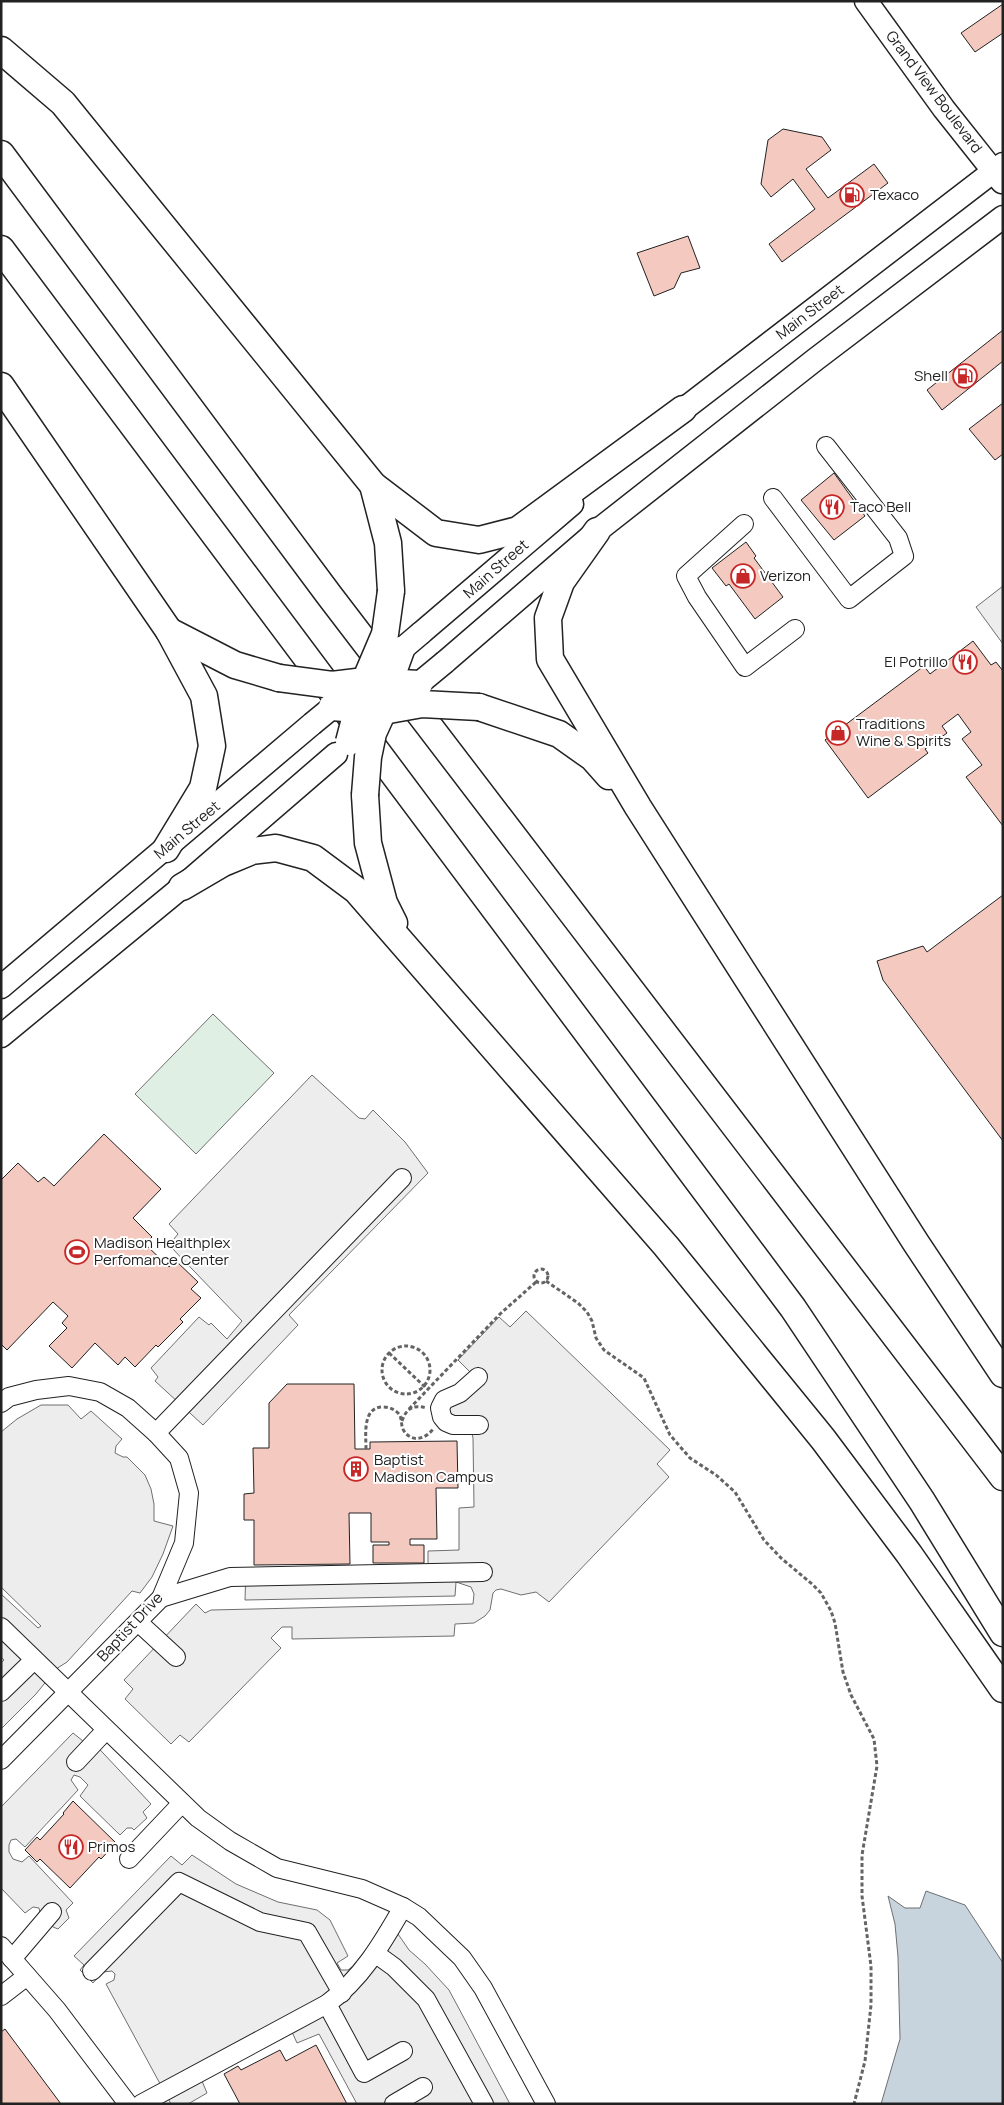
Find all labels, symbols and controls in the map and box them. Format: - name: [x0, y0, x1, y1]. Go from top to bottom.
- street label: Grand View Boulevard: [881, 26, 987, 157]
- fuel station icon: Texaco: [839, 182, 865, 208]
- place label: Texaco: [870, 184, 919, 205]
- street label: Main Street: [771, 279, 848, 344]
- fuel station icon: Shell: [952, 363, 978, 389]
- place label: Shell: [914, 365, 948, 386]
- restaurant icon: Taco Bell: [819, 494, 845, 520]
- place label: Taco Bell: [850, 496, 911, 517]
- street label: Main Street: [458, 534, 533, 603]
- shop icon: Verizon: [730, 563, 756, 589]
- place label: Verizon: [760, 565, 811, 586]
- restaurant icon: El Potrillo: [952, 649, 978, 675]
- place label: El Potrillo: [884, 651, 948, 672]
- place label: Traditions Wine & Spirits: [856, 713, 951, 751]
- shop icon: Traditions Wine & Spirits: [825, 720, 851, 746]
- street label: Main Street: [149, 796, 224, 864]
- place label: Madison Healthplex Perfomance Center: [94, 1232, 230, 1270]
- sports icon: Madison Healthplex Perfomance Center: [64, 1239, 90, 1265]
- place label: Baptist Madison Campus: [374, 1449, 494, 1487]
- building icon: Baptist Madison Campus: [343, 1456, 369, 1482]
- street label: Baptist Drive: [92, 1587, 167, 1666]
- restaurant icon: Primos: [58, 1834, 84, 1860]
- place label: Primos: [88, 1836, 135, 1857]

